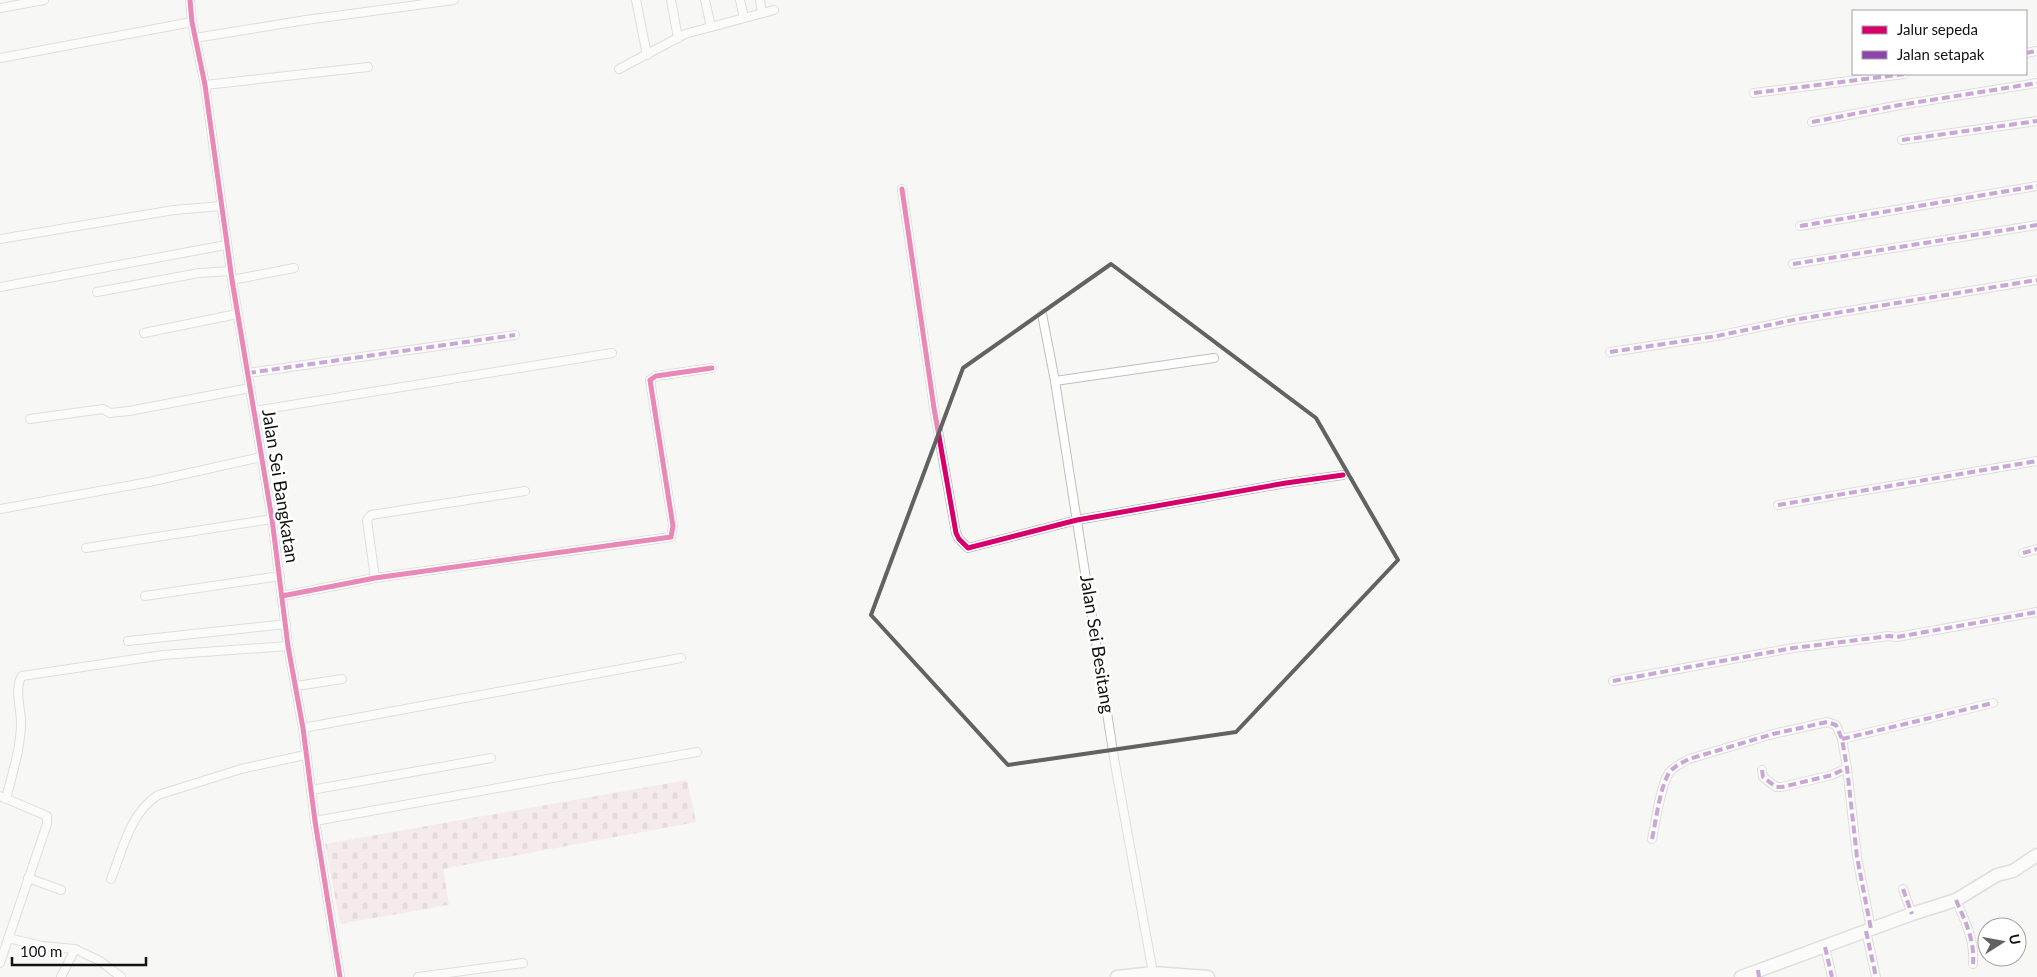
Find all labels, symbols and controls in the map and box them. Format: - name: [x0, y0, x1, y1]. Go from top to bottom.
- legend: [1852, 10, 2027, 75]
- text: Jalur sepeda: [1897, 20, 1978, 38]
- text: Jalan setapak: [1897, 45, 1985, 63]
- street label: Jalan Sei Bangkatan: [258, 407, 304, 564]
- street label: Jalan Sei Besitang: [1076, 573, 1120, 715]
- north arrow: [1977, 917, 2027, 967]
- text: U: [2006, 933, 2025, 946]
- scale bar: [12, 934, 146, 966]
- text: 100 m: [20, 942, 62, 960]

